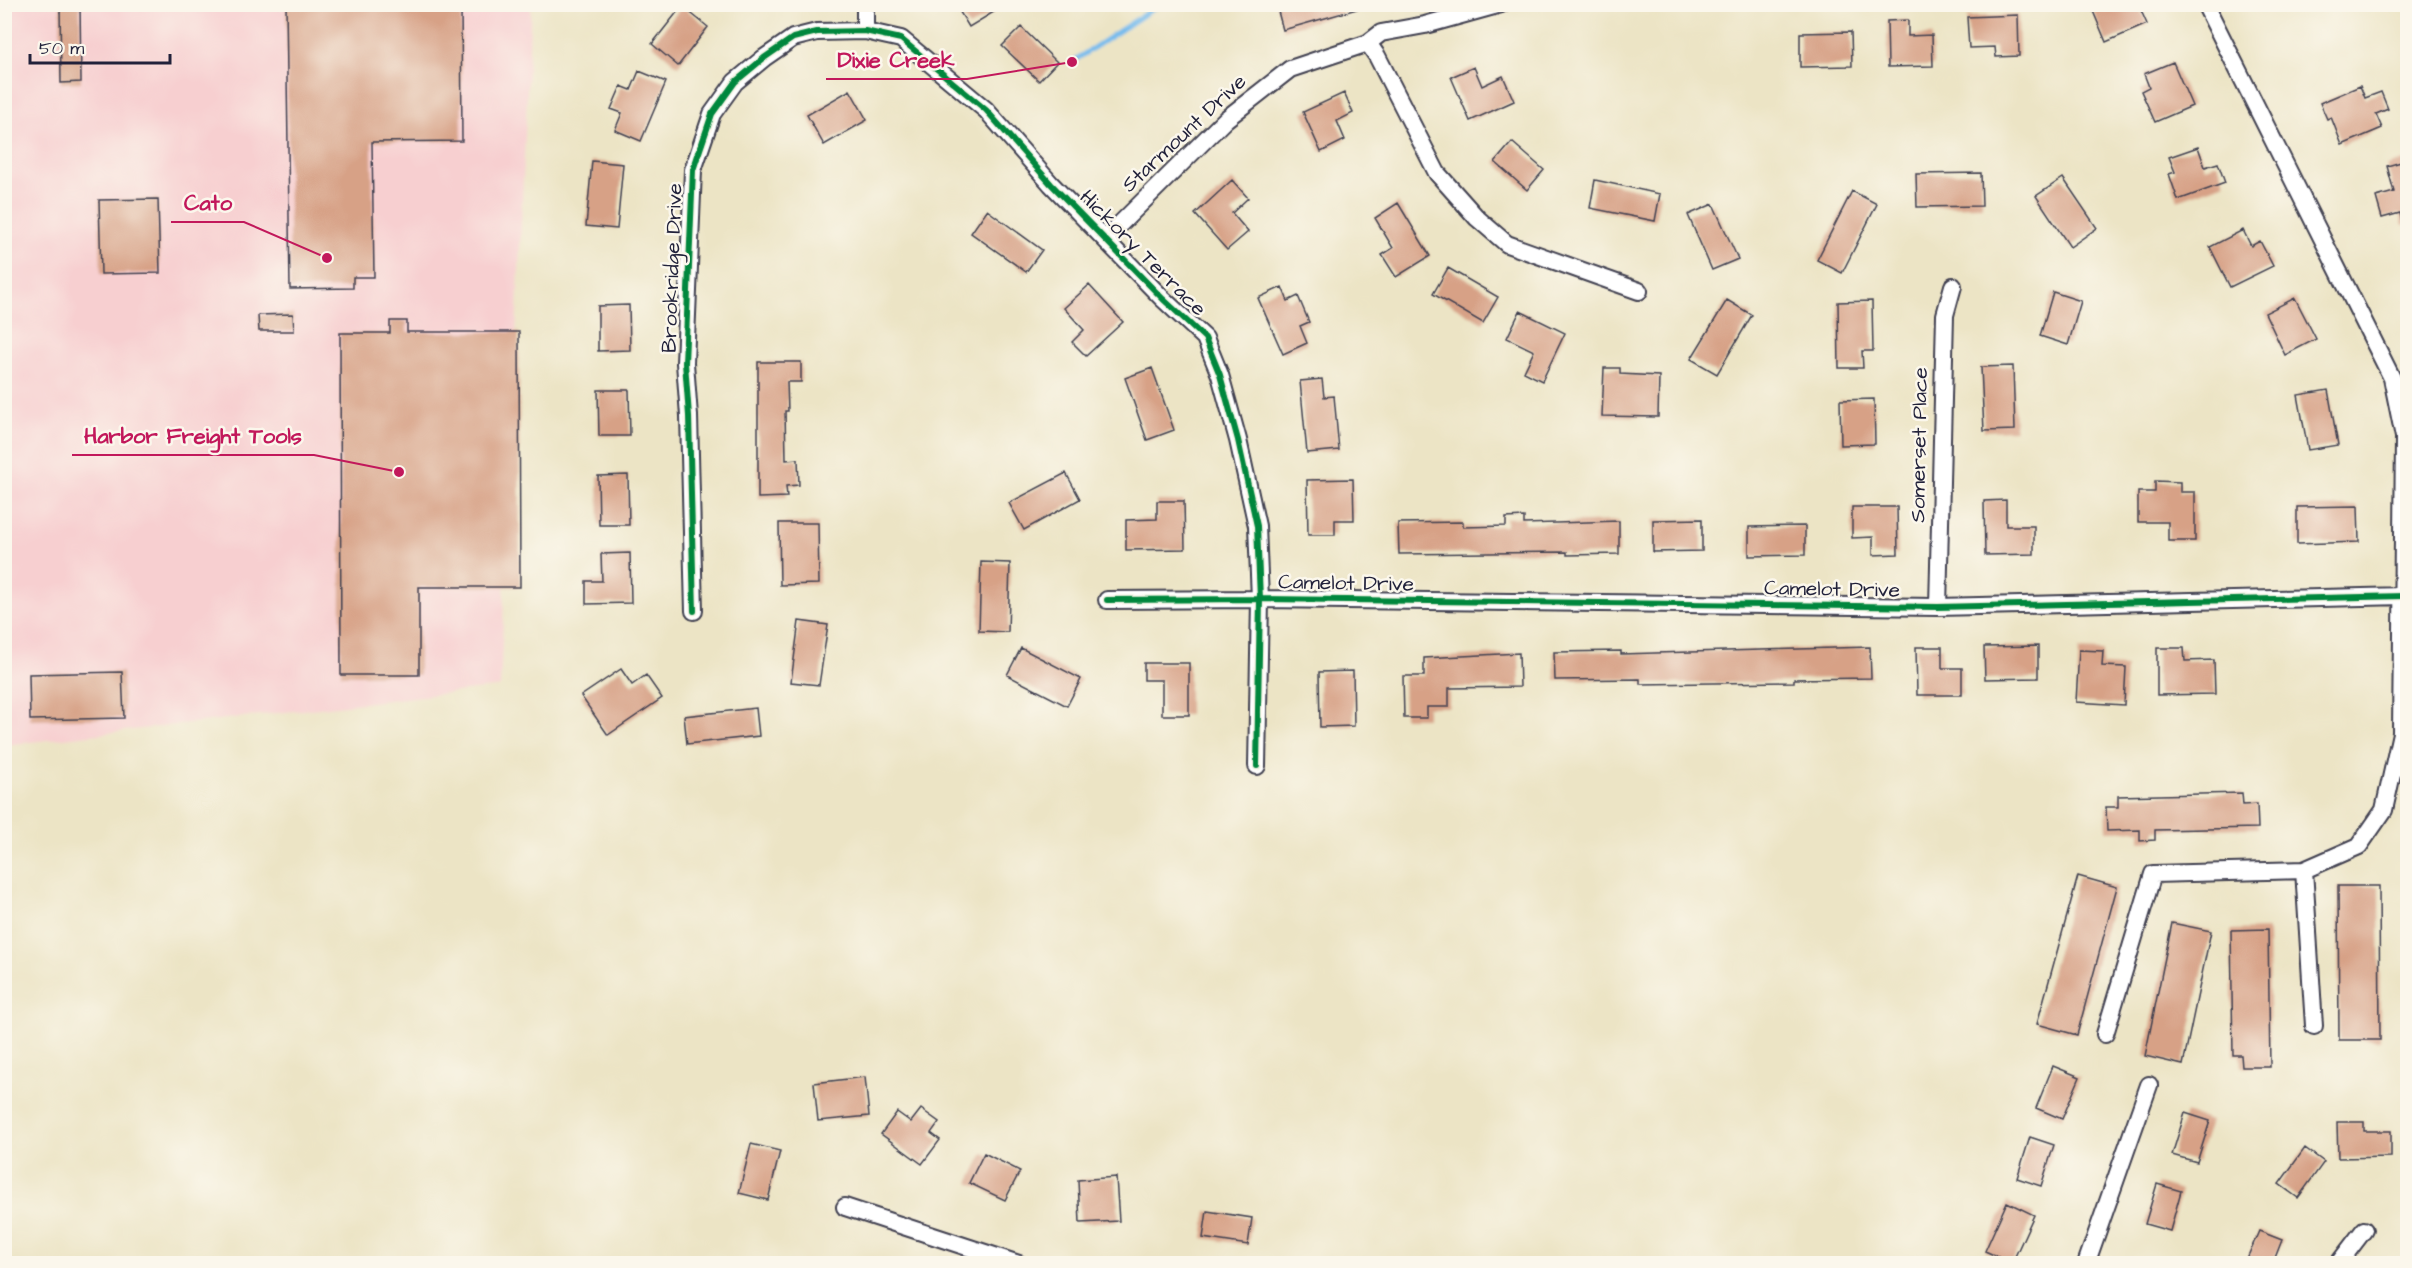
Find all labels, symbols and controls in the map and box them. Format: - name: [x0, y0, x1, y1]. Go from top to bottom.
- scale bar: [30, 27, 170, 65]
- text: 50 m: [39, 36, 84, 61]
- callout: Dixie Creek: [826, 39, 967, 79]
- text: Dixie Creek: [837, 45, 955, 76]
- street label: Starmount Drive: [1115, 67, 1253, 199]
- callout: Cato: [171, 182, 244, 222]
- street label: Brookridge Drive: [655, 183, 691, 353]
- street label: Hickory Terrace: [1072, 183, 1213, 324]
- text: Cato: [184, 188, 233, 219]
- street label: Somerset Place: [1903, 367, 1935, 523]
- callout: Harbor Freight Tools: [72, 415, 314, 455]
- text: Harbor Freight Tools: [84, 421, 302, 453]
- street label: Camelot Drive: [1278, 567, 1414, 599]
- street label: Camelot Drive: [1764, 573, 1900, 605]

